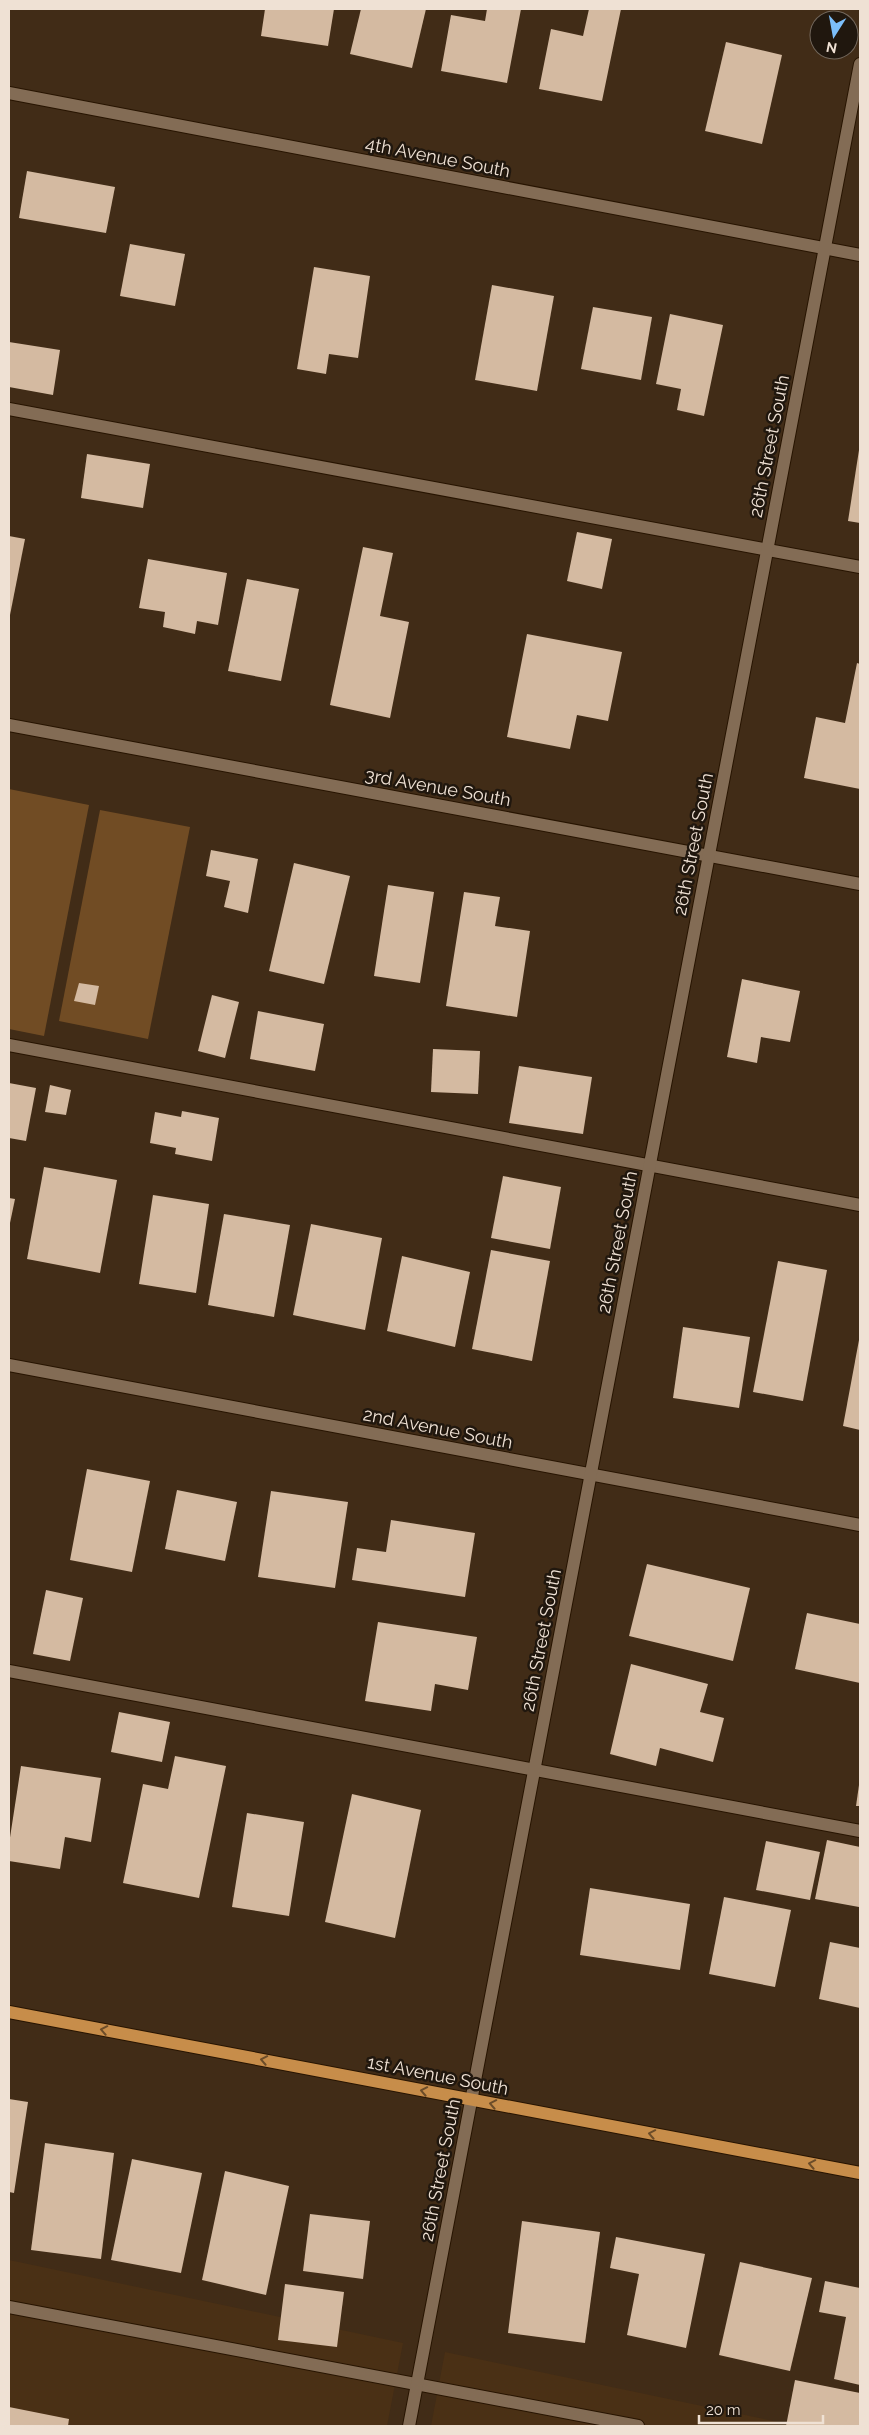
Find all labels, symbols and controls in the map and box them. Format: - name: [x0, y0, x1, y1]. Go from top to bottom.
- north arrow: [809, 10, 859, 60]
- text: N: [825, 39, 838, 57]
- street label: 4th Avenue South: [364, 133, 512, 181]
- street label: 26th Street South: [745, 373, 793, 519]
- street label: 3rd Avenue South: [364, 764, 512, 810]
- street label: 26th Street South: [669, 771, 717, 917]
- street label: 26th Street South: [593, 1169, 641, 1315]
- street label: 2nd Avenue South: [362, 1403, 514, 1453]
- street label: 26th Street South: [517, 1567, 565, 1713]
- one-way arrow: [100, 2026, 109, 2036]
- street label: 1st Avenue South: [366, 2051, 510, 2099]
- one-way arrow: [259, 2056, 268, 2066]
- one-way arrow: [419, 2086, 428, 2096]
- street label: 26th Street South: [416, 2097, 464, 2243]
- one-way arrow: [488, 2099, 497, 2109]
- one-way arrow: [648, 2129, 657, 2139]
- one-way arrow: [808, 2159, 817, 2169]
- scale bar: [699, 2392, 823, 2424]
- text: 20 m: [706, 2401, 741, 2419]

